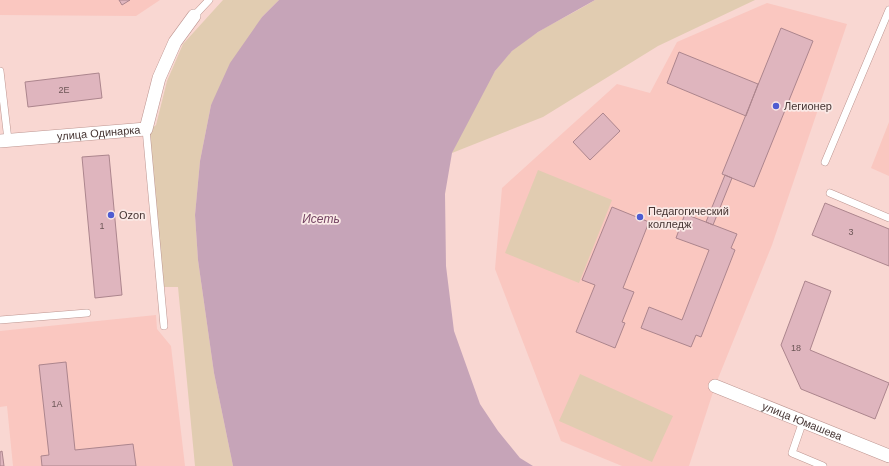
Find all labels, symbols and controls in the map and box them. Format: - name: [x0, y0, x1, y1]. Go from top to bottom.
- house number: 2Е: [58, 85, 70, 95]
- place label: Легионер: [784, 100, 832, 112]
- marker: Легионер: [771, 101, 781, 111]
- street label: улица Одинарка: [56, 123, 142, 142]
- place label: Педагогический колледж: [648, 205, 729, 230]
- place label: Ozon: [119, 209, 145, 221]
- marker: Ozon: [106, 210, 116, 220]
- water label: Исеть: [302, 212, 340, 226]
- marker: Педагогический колледж: [635, 212, 645, 222]
- house number: 1: [99, 221, 105, 231]
- house number: 3: [848, 227, 854, 237]
- house number: 18: [791, 343, 801, 353]
- house number: 1А: [51, 399, 63, 409]
- street label: улица Юмашева: [761, 400, 845, 443]

